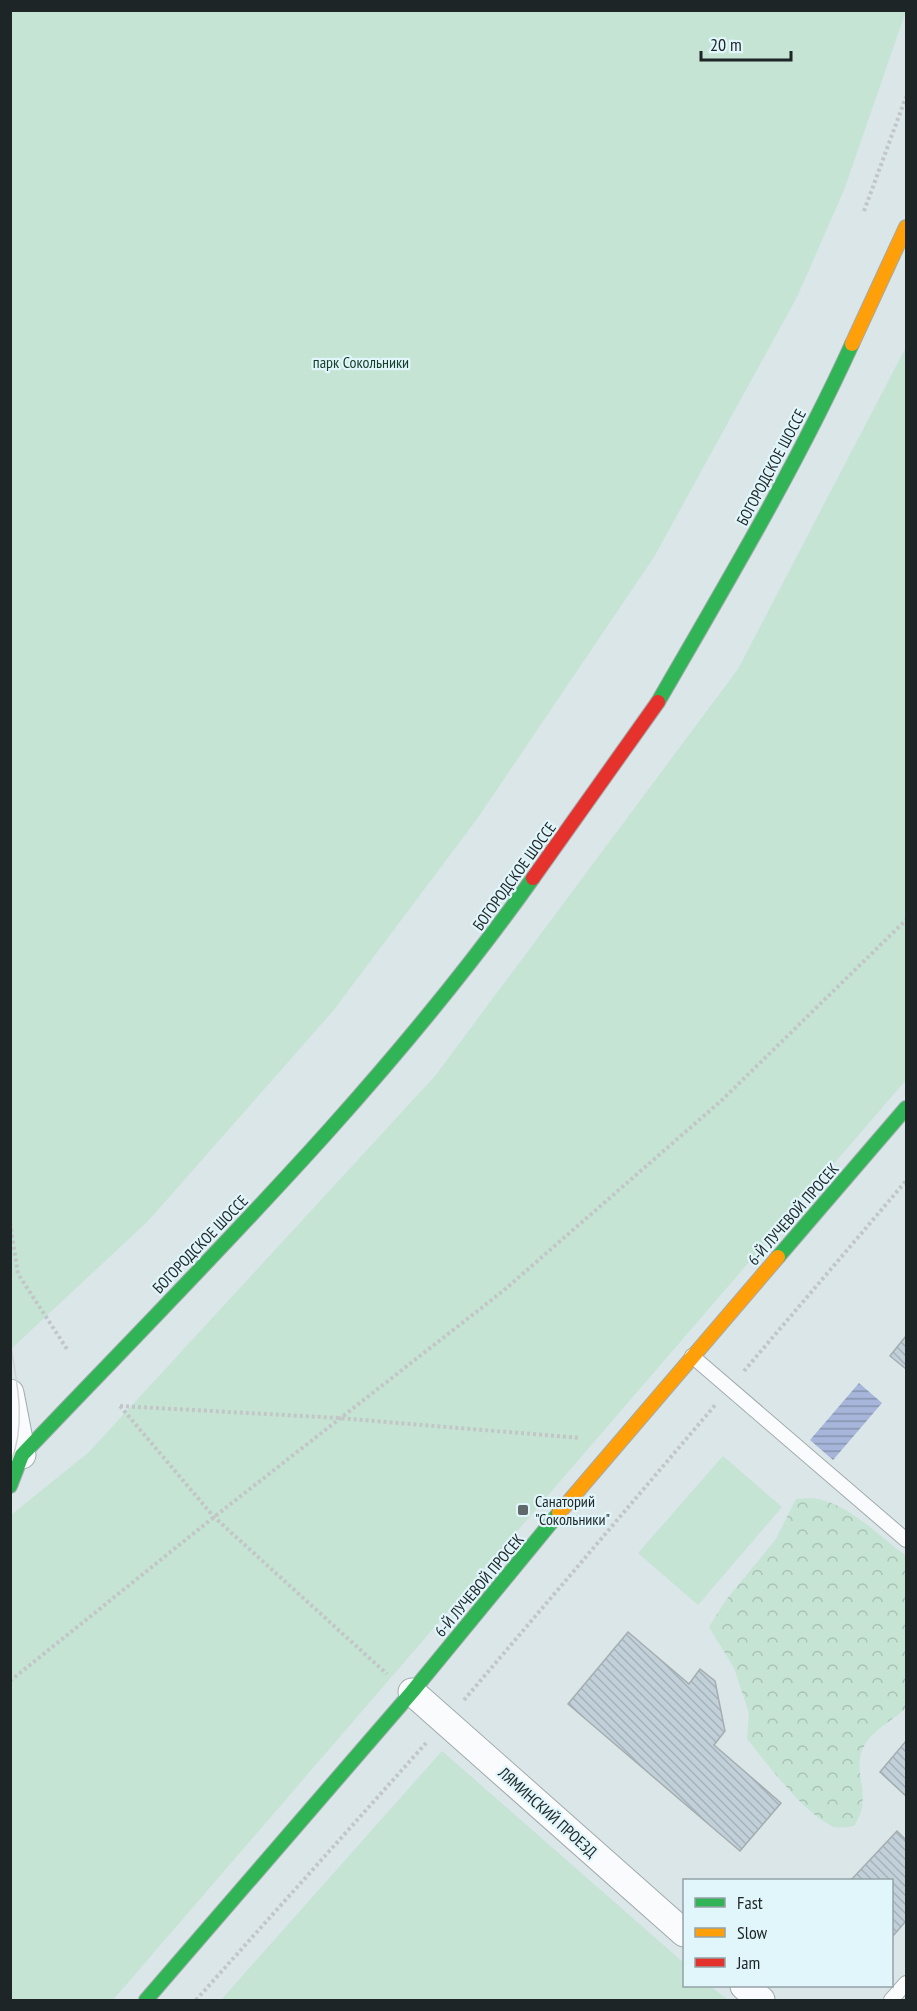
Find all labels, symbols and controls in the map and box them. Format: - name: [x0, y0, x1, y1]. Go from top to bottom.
- scale bar: [701, 24, 791, 62]
- text: 20 m: [710, 33, 742, 56]
- park label: парк Сокольники: [313, 352, 409, 372]
- street label: БОГОРОДСКОЕ ШОССЕ: [732, 405, 810, 529]
- street label: БОГОРОДСКОЕ ШОССЕ: [468, 818, 560, 934]
- street label: 6-Й ЛУЧЕВОЙ ПРОСЕК: [743, 1159, 843, 1269]
- street label: БОГОРОДСКОЕ ШОССЕ: [148, 1191, 252, 1297]
- place label: Санаторий "Сокольники": [535, 1491, 610, 1529]
- marker: Санаторий "Сокольники": [516, 1503, 530, 1517]
- street label: 6-Й ЛУЧЕВОЙ ПРОСЕК: [430, 1529, 528, 1641]
- street label: ЛЯМИНСКИЙ ПРОЕЗД: [494, 1762, 602, 1862]
- legend: [683, 1879, 893, 1987]
- text: Fast: [737, 1891, 763, 1914]
- text: Slow: [737, 1921, 768, 1944]
- text: Jam: [736, 1951, 760, 1974]

